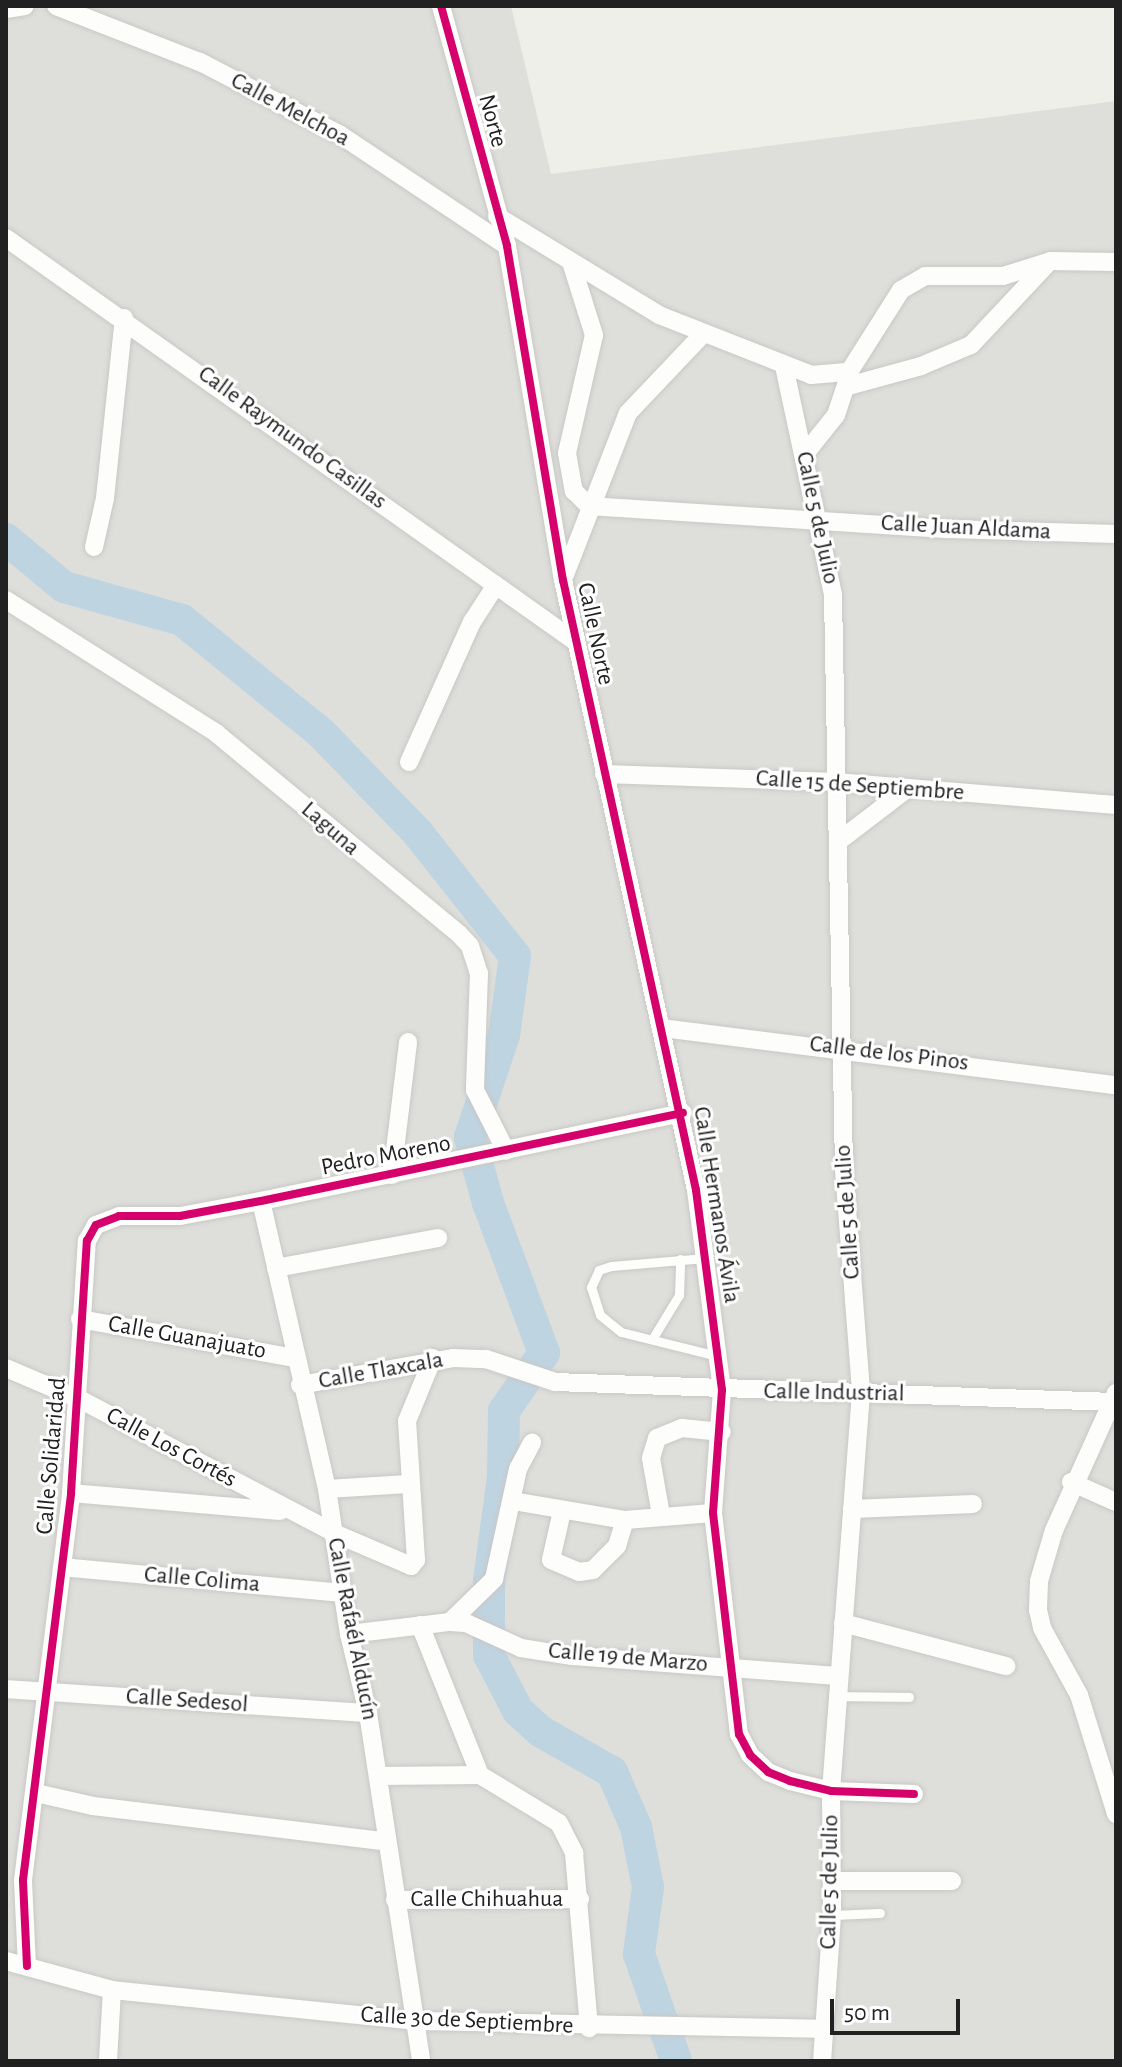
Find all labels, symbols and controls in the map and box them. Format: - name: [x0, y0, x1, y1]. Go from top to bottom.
- street label: Calle Melchoa: [226, 67, 354, 153]
- street label: Norte: [471, 91, 513, 151]
- street label: Calle Raymundo Casillas: [192, 360, 392, 516]
- street label: Calle 5 de Julio: [789, 449, 845, 587]
- street label: Calle Juan Aldama: [880, 509, 1052, 547]
- street label: Calle Norte: [570, 580, 620, 688]
- street label: Calle 15 de Septiembre: [755, 764, 965, 808]
- street label: Laguna: [295, 796, 365, 862]
- street label: Calle de los Pinos: [808, 1030, 970, 1078]
- street label: Calle Hermanos Ávila: [686, 1105, 746, 1305]
- street label: Pedro Moreno: [319, 1129, 453, 1183]
- street label: Calle 5 de Julio: [829, 1144, 867, 1280]
- street label: Calle Guanajuato: [106, 1310, 268, 1366]
- street label: Calle Tlaxcala: [316, 1346, 446, 1396]
- street label: Calle Solidaridad: [31, 1376, 73, 1536]
- street label: Calle Industrial: [763, 1377, 905, 1409]
- street label: Calle Los Cortés: [101, 1402, 241, 1494]
- street label: Calle Rafaél Alducín: [320, 1535, 384, 1723]
- street label: Calle Colima: [143, 1561, 261, 1599]
- street label: Calle 19 de Marzo: [547, 1637, 709, 1679]
- street label: Calle Sedesol: [125, 1682, 249, 1720]
- street label: Calle 5 de Julio: [814, 1814, 846, 1950]
- street label: Calle Chihuahua: [411, 1886, 563, 1914]
- scale bar: [834, 1983, 964, 2033]
- street label: Calle 30 de Septiembre: [360, 2001, 574, 2041]
- text: 50 m: [844, 2001, 890, 2025]

